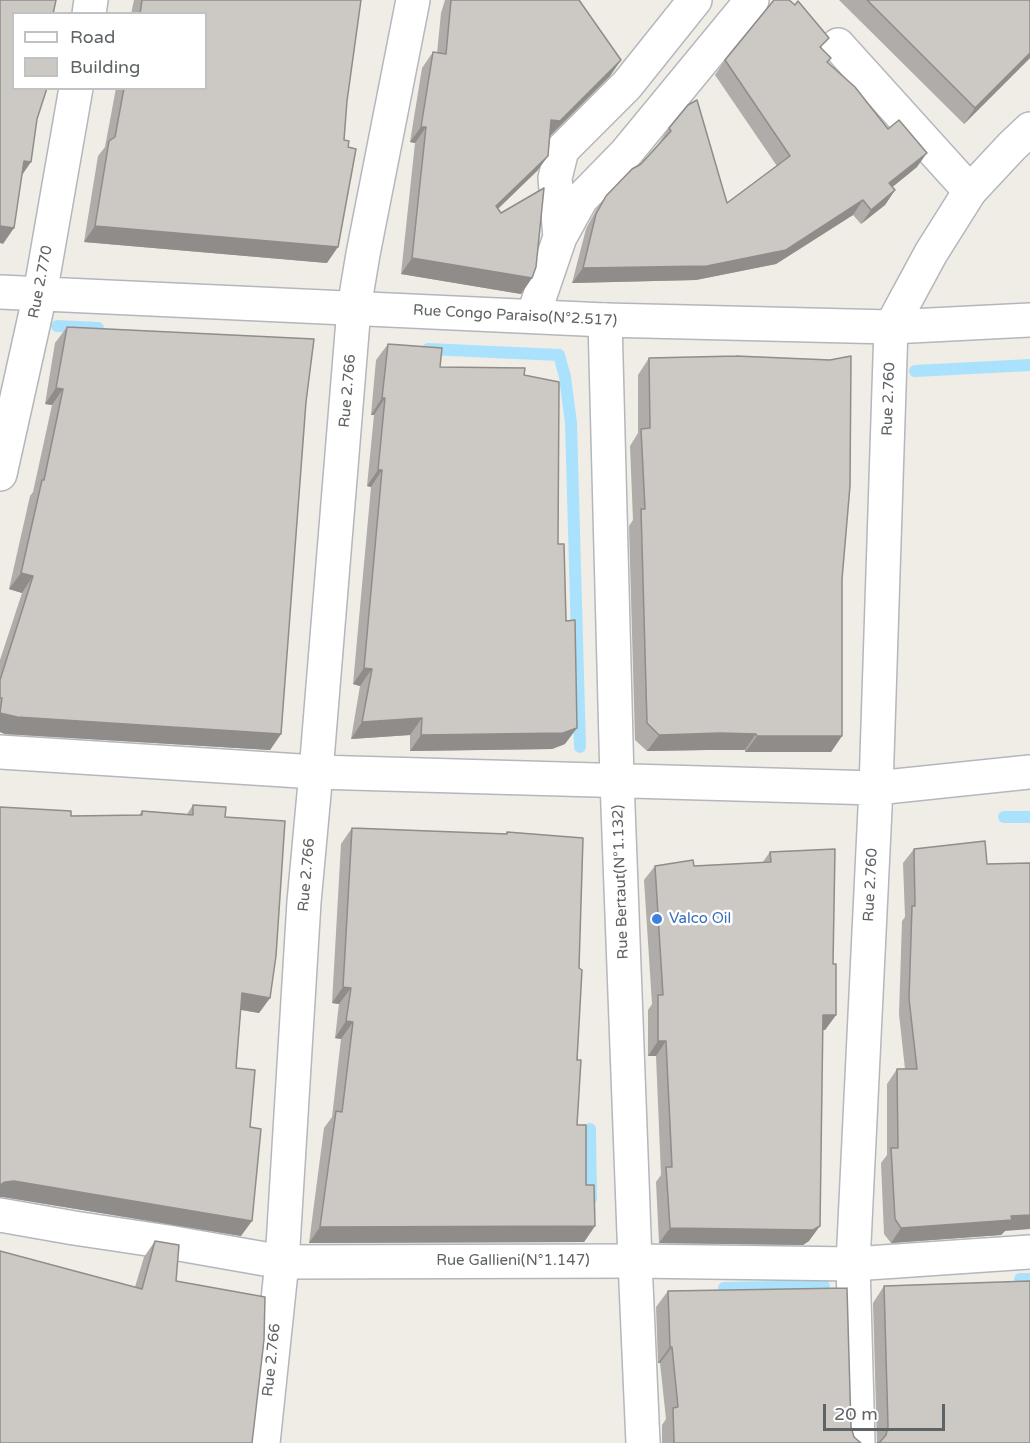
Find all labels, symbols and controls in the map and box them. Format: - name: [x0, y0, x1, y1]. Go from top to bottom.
- legend: [12, 12, 207, 90]
- text: Road: [70, 26, 115, 48]
- text: Building: [70, 56, 140, 78]
- street label: Rue 2.770: [25, 244, 57, 320]
- street label: Rue Congo Paraiso(N°2.517): [412, 302, 618, 330]
- street label: Rue 2.766: [336, 354, 360, 428]
- street label: Rue 2.760: [879, 362, 899, 436]
- street label: Rue Bertaut(N°1.132): [609, 804, 633, 960]
- street label: Rue 2.766: [295, 838, 319, 912]
- street label: Rue 2.760: [860, 848, 882, 922]
- place label: Valco Oil: [669, 910, 731, 928]
- marker: Valco Oil: [650, 912, 664, 926]
- street label: Rue Gallieni(N°1.147): [436, 1252, 590, 1270]
- street label: Rue 2.766: [259, 1322, 285, 1398]
- scale bar: [826, 1392, 948, 1430]
- text: 20 m: [834, 1403, 878, 1425]

